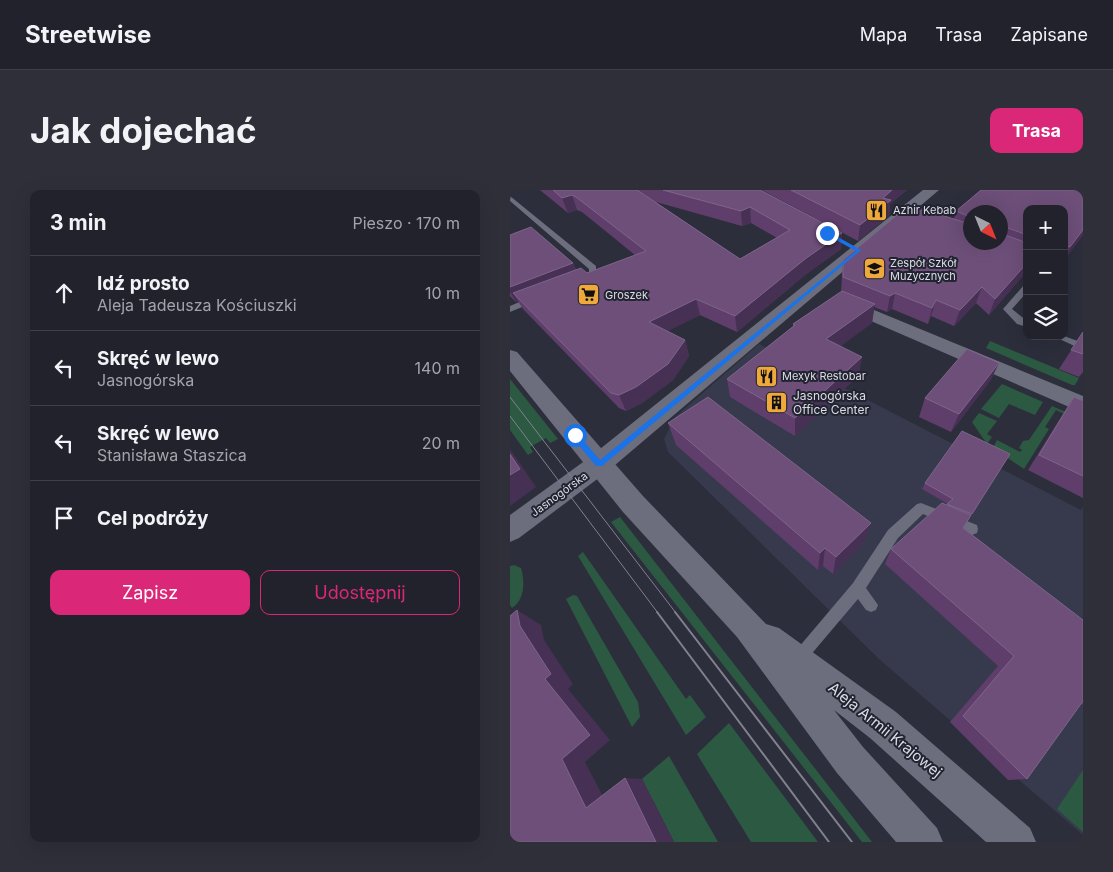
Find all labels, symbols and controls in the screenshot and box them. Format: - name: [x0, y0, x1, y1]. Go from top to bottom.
- text: Streetwise: [25, 20, 151, 49]
- text: Mapa: [860, 24, 907, 45]
- text: Trasa: [935, 24, 982, 45]
- text: Zapisane: [1010, 24, 1088, 45]
- button: Trasa: [990, 108, 1083, 153]
- text: Jak dojechać: [30, 109, 257, 151]
- restaurant icon: Azhir Kebab: [865, 198, 889, 222]
- place label: Azhir Kebab: [893, 203, 956, 217]
- north arrow: [963, 205, 1008, 250]
- map controls: [1023, 205, 1068, 340]
- button: +: [1023, 205, 1068, 250]
- text: 3 min: [50, 210, 106, 235]
- text: Pieszo · 170 m: [352, 213, 460, 233]
- route end: [816, 222, 839, 245]
- button: −: [1023, 250, 1068, 295]
- place label: Zespół Szkół Muzycznych: [890, 256, 957, 283]
- school or university icon: Zespół Szkół Muzycznych: [862, 257, 886, 281]
- text: Idź prosto: [97, 272, 190, 295]
- icon: ahead: [50, 279, 78, 307]
- text: 10 m: [425, 283, 460, 303]
- supermarket icon: Groszek: [577, 283, 601, 307]
- place label: Groszek: [605, 288, 648, 302]
- text: Aleja Tadeusza Kościuszki: [97, 295, 297, 315]
- button: layers: [1023, 295, 1068, 340]
- text: Skręć w lewo: [97, 347, 219, 370]
- icon: left: [50, 354, 78, 382]
- text: 140 m: [415, 358, 460, 378]
- restaurant icon: Mexyk Restobar: [754, 364, 778, 388]
- place label: Mexyk Restobar: [782, 369, 866, 383]
- text: Jasnogórska: [97, 370, 194, 390]
- place label: Jasnogórska Office Center: [793, 388, 869, 417]
- building icon: Jasnogórska Office Center: [765, 391, 789, 415]
- text: Skręć w lewo: [97, 422, 219, 445]
- route start: [564, 424, 587, 447]
- icon: left: [50, 429, 78, 457]
- text: 20 m: [422, 433, 460, 453]
- text: Stanisława Staszica: [97, 445, 247, 465]
- street label: Jasnogórska: [528, 469, 590, 519]
- icon: arrive: [50, 504, 78, 532]
- text: Cel podróży: [97, 507, 209, 530]
- button: Zapisz: [50, 570, 250, 615]
- button: Udostępnij: [260, 570, 460, 615]
- street label: Aleja Armii Krajowej: [825, 678, 946, 781]

